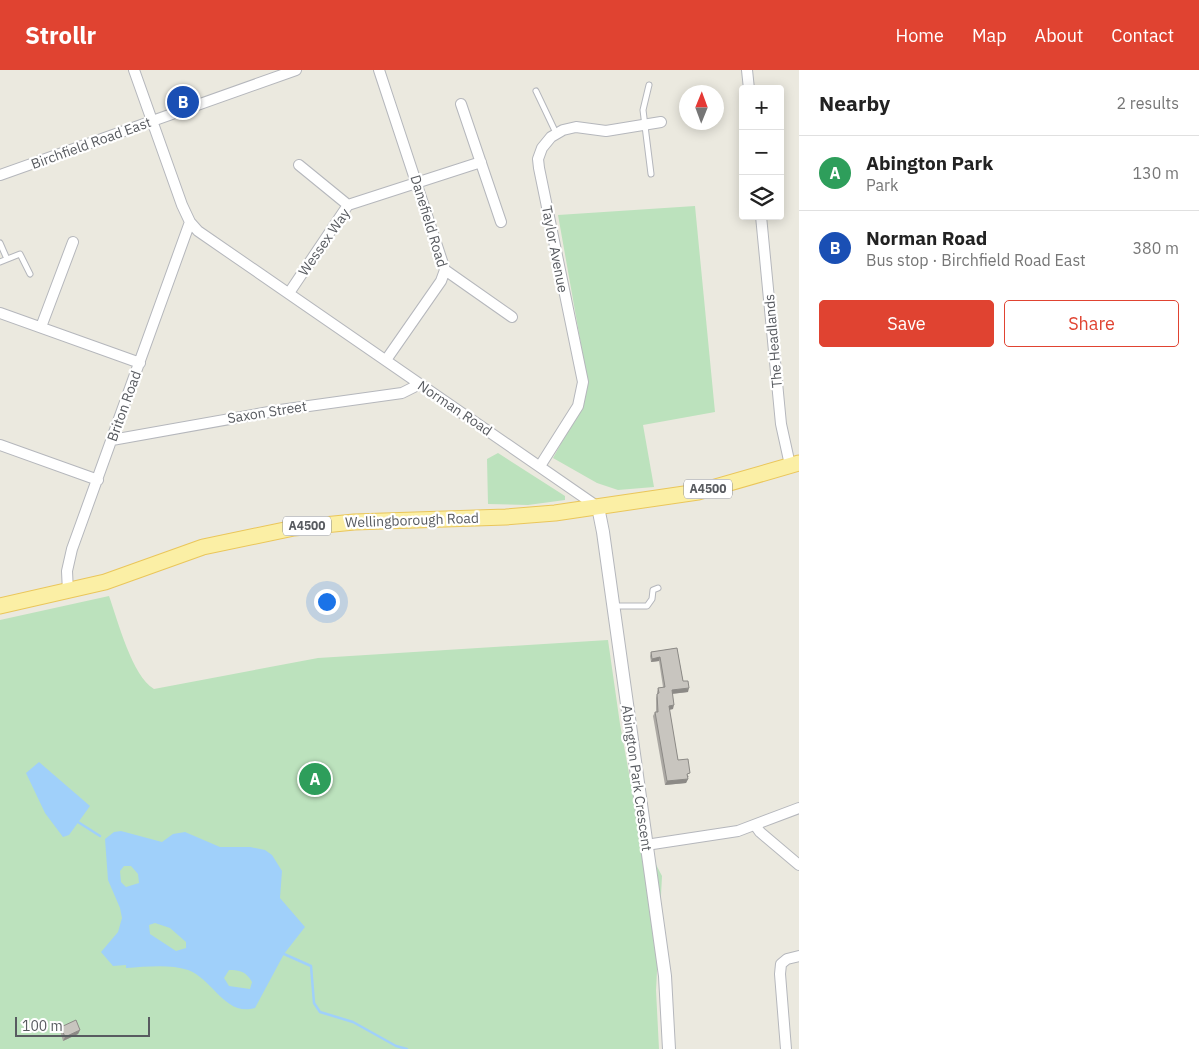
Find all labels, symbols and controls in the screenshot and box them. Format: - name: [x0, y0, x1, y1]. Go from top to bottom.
- text: Strollr: [25, 19, 96, 51]
- text: Home: [896, 24, 944, 47]
- text: Map: [972, 24, 1007, 47]
- text: About: [1035, 24, 1083, 47]
- text: Contact: [1111, 24, 1174, 47]
- pin: B: [167, 83, 199, 121]
- north arrow: [679, 85, 724, 130]
- map controls: [739, 85, 784, 220]
- button: +: [739, 85, 784, 130]
- text: Nearby: [819, 89, 890, 117]
- text: 2 results: [1116, 93, 1179, 113]
- street label: Birchfield Road East: [29, 113, 154, 173]
- button: −: [739, 130, 784, 175]
- text: Abington Park: [866, 151, 993, 175]
- text: A: [830, 163, 840, 183]
- text: 130 m: [1132, 163, 1179, 183]
- street label: Danefield Road: [406, 173, 452, 269]
- button: layers: [739, 175, 784, 220]
- text: Park: [866, 175, 898, 195]
- street label: Taylor Avenue: [538, 204, 572, 294]
- street label: Wessex Way: [294, 205, 354, 279]
- text: Norman Road: [866, 226, 987, 250]
- text: B: [830, 238, 840, 258]
- text: 380 m: [1132, 238, 1179, 258]
- text: Bus stop · Birchfield Road East: [866, 250, 1086, 270]
- street label: The Headlands: [760, 293, 786, 389]
- button: Save: [819, 300, 994, 347]
- button: Share: [1004, 300, 1179, 347]
- street label: Briton Road: [103, 368, 145, 444]
- street label: Norman Road: [414, 376, 496, 440]
- street label: Saxon Street: [226, 397, 308, 427]
- road number: A4500: [684, 479, 732, 498]
- street label: Wellingborough Road: [345, 509, 479, 531]
- road number: A4500: [283, 516, 331, 536]
- your location: [314, 589, 340, 615]
- street label: Abington Park Crescent: [618, 704, 656, 852]
- pin: A: [299, 760, 331, 798]
- scale bar: [15, 1014, 150, 1037]
- text: 100 m: [22, 1017, 63, 1035]

